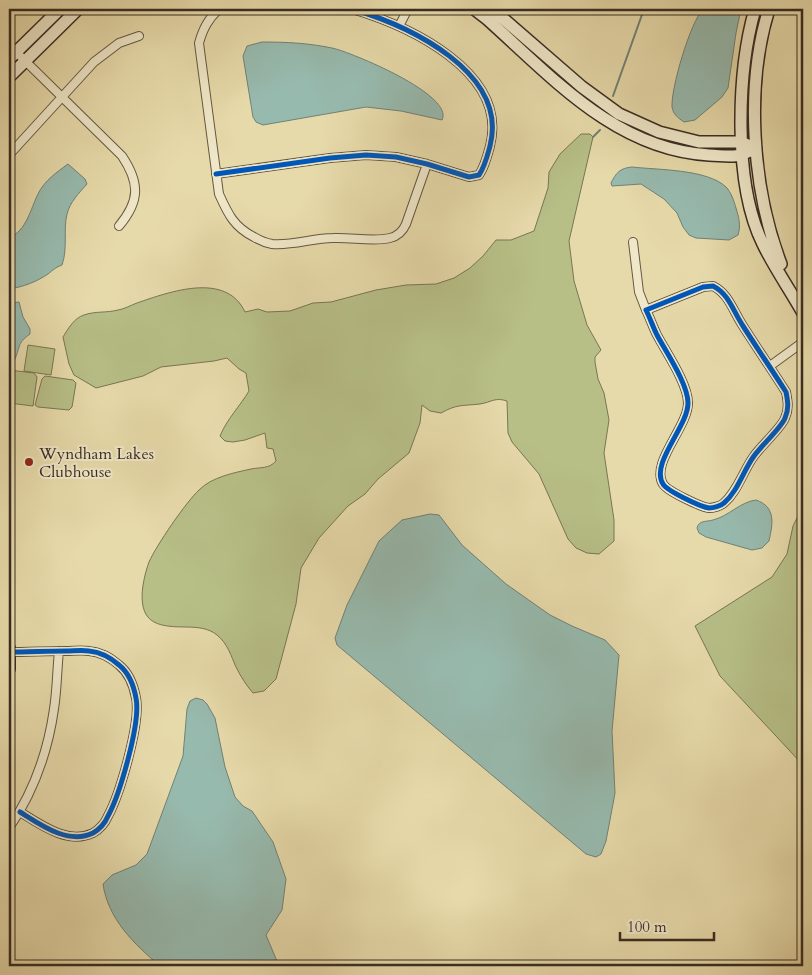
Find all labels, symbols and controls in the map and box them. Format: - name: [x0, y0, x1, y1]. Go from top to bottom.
- place label: Wyndham Lakes Clubhouse: [38, 443, 154, 483]
- marker: Wyndham Lakes Clubhouse: [23, 456, 35, 468]
- scale bar: [620, 910, 713, 942]
- text: 100 m: [627, 917, 667, 937]

